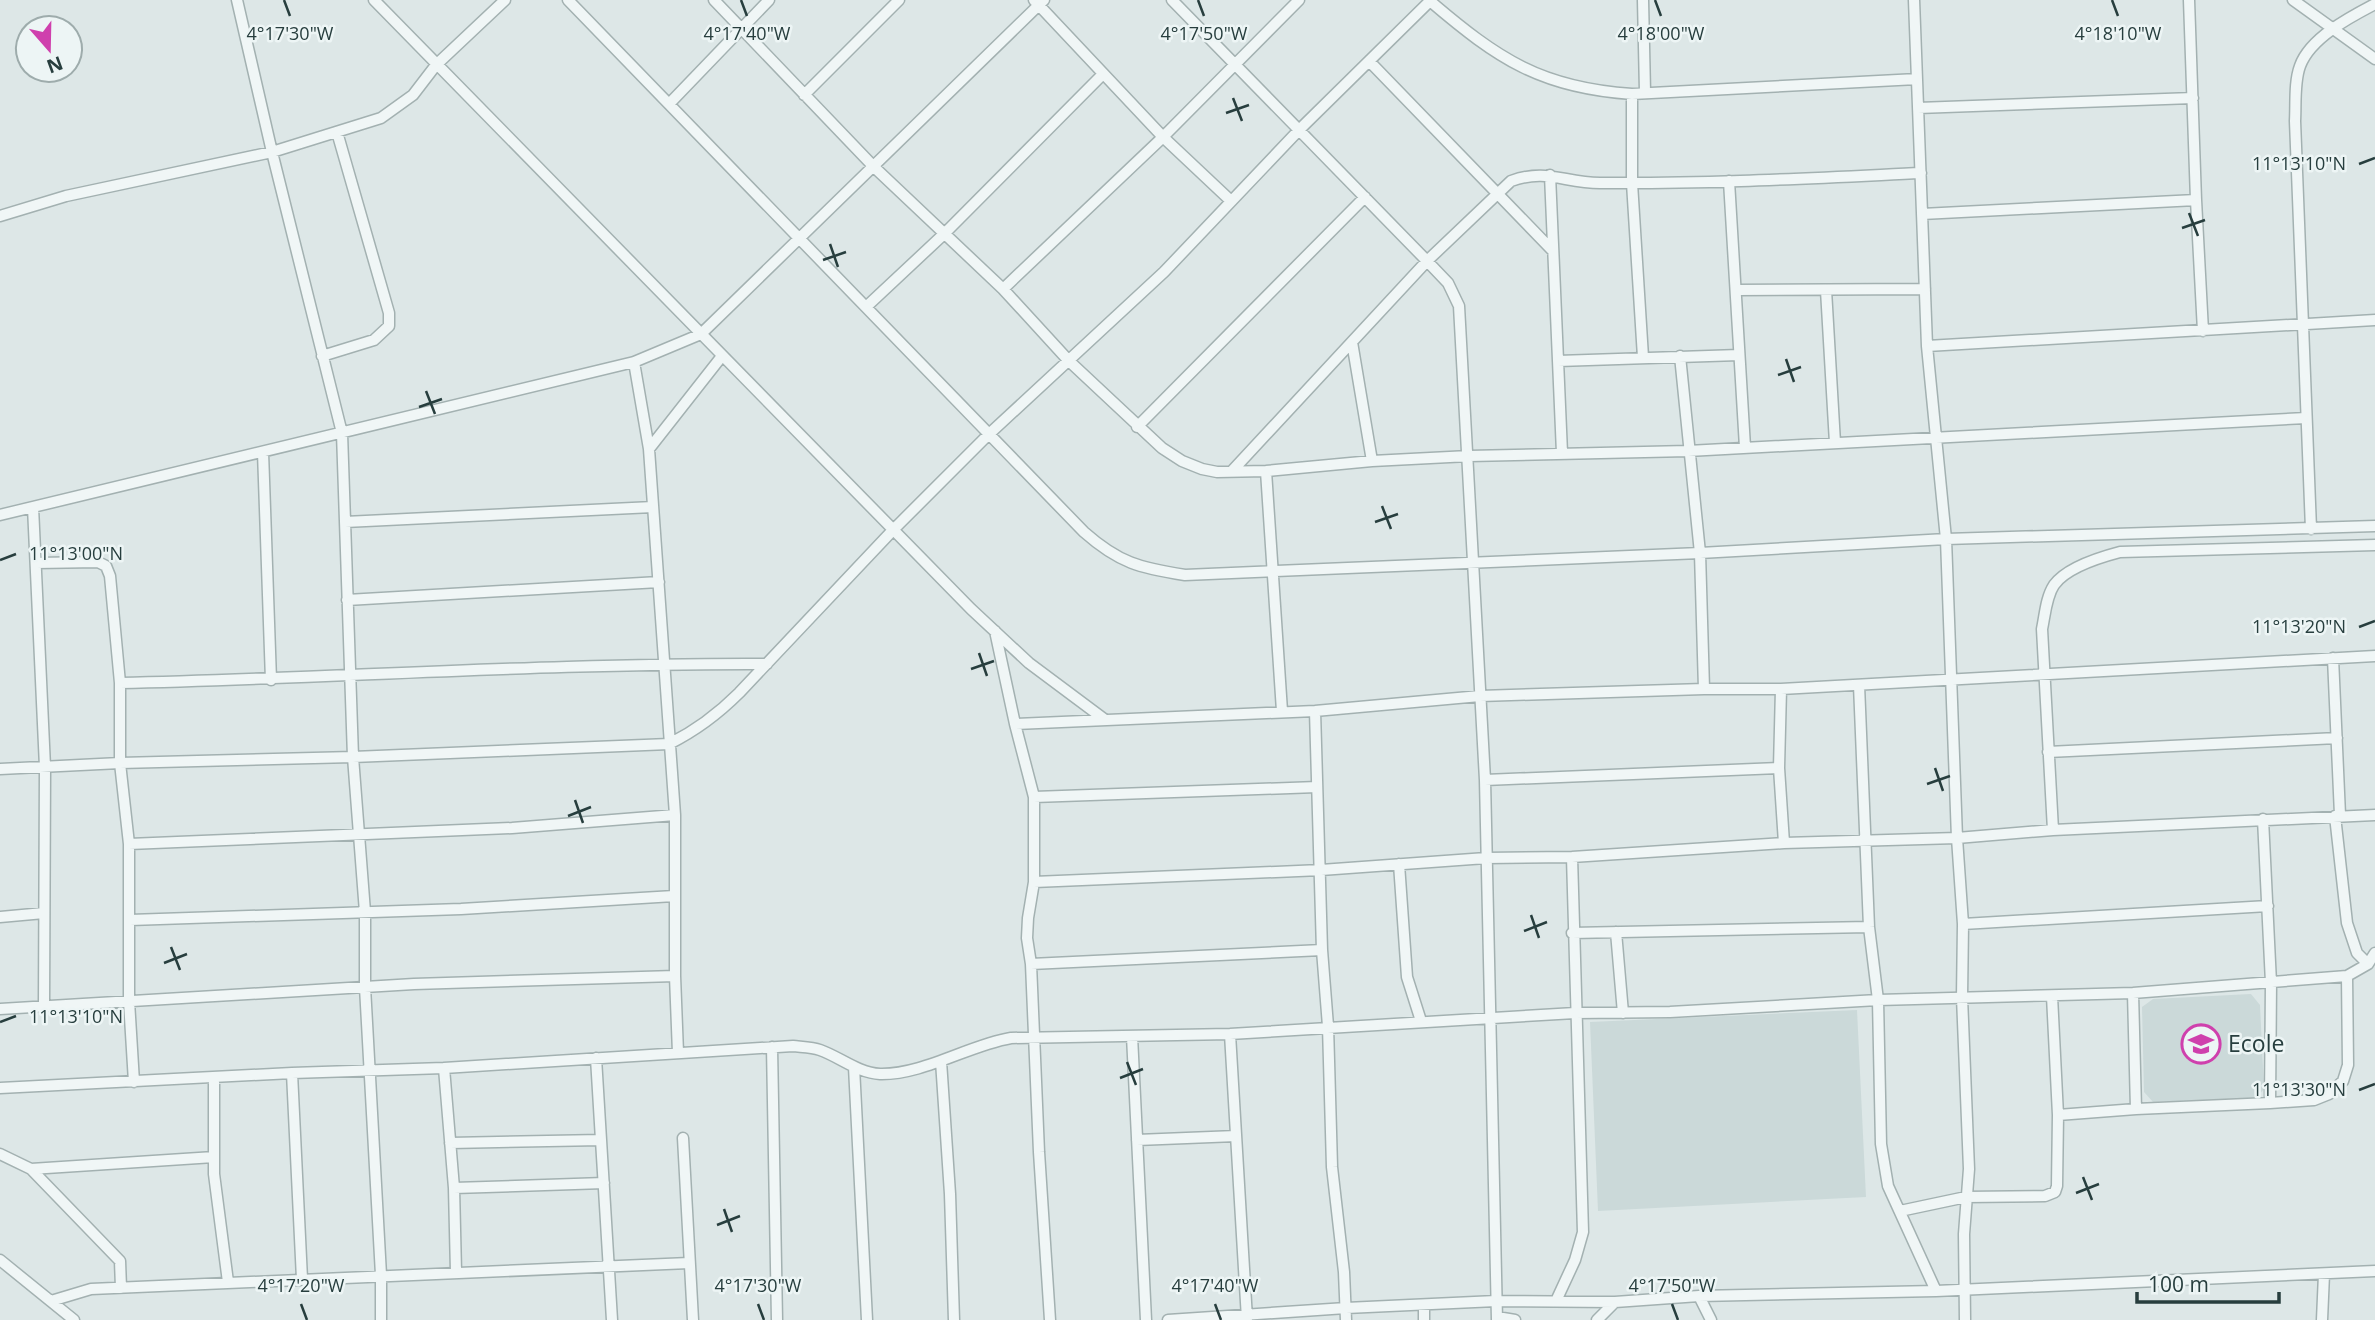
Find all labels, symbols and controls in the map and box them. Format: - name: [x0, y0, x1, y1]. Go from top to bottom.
- north arrow: [14, 14, 84, 84]
- text: 4°17'30"W: [247, 21, 334, 45]
- text: 4°17'40"W: [704, 21, 791, 45]
- text: 4°17'50"W: [1161, 21, 1248, 45]
- text: 4°18'00"W: [1618, 21, 1705, 45]
- text: 4°18'10"W: [2075, 21, 2162, 45]
- text: N: [43, 50, 67, 80]
- text: 11°13'10"N: [2252, 151, 2346, 175]
- text: 11°13'00"N: [29, 541, 123, 565]
- text: 11°13'20"N: [2252, 614, 2346, 638]
- text: 11°13'10"N: [29, 1004, 123, 1028]
- school or university icon: Ecole: [2180, 1023, 2222, 1065]
- place label: Ecole: [2228, 1027, 2284, 1059]
- text: 11°13'30"N: [2252, 1077, 2346, 1101]
- scale bar: [2137, 1260, 2279, 1304]
- text: 100 m: [2148, 1270, 2209, 1298]
- text: 4°17'20"W: [258, 1273, 345, 1297]
- text: 4°17'30"W: [715, 1273, 802, 1297]
- text: 4°17'40"W: [1172, 1273, 1259, 1297]
- text: 4°17'50"W: [1629, 1273, 1716, 1297]

